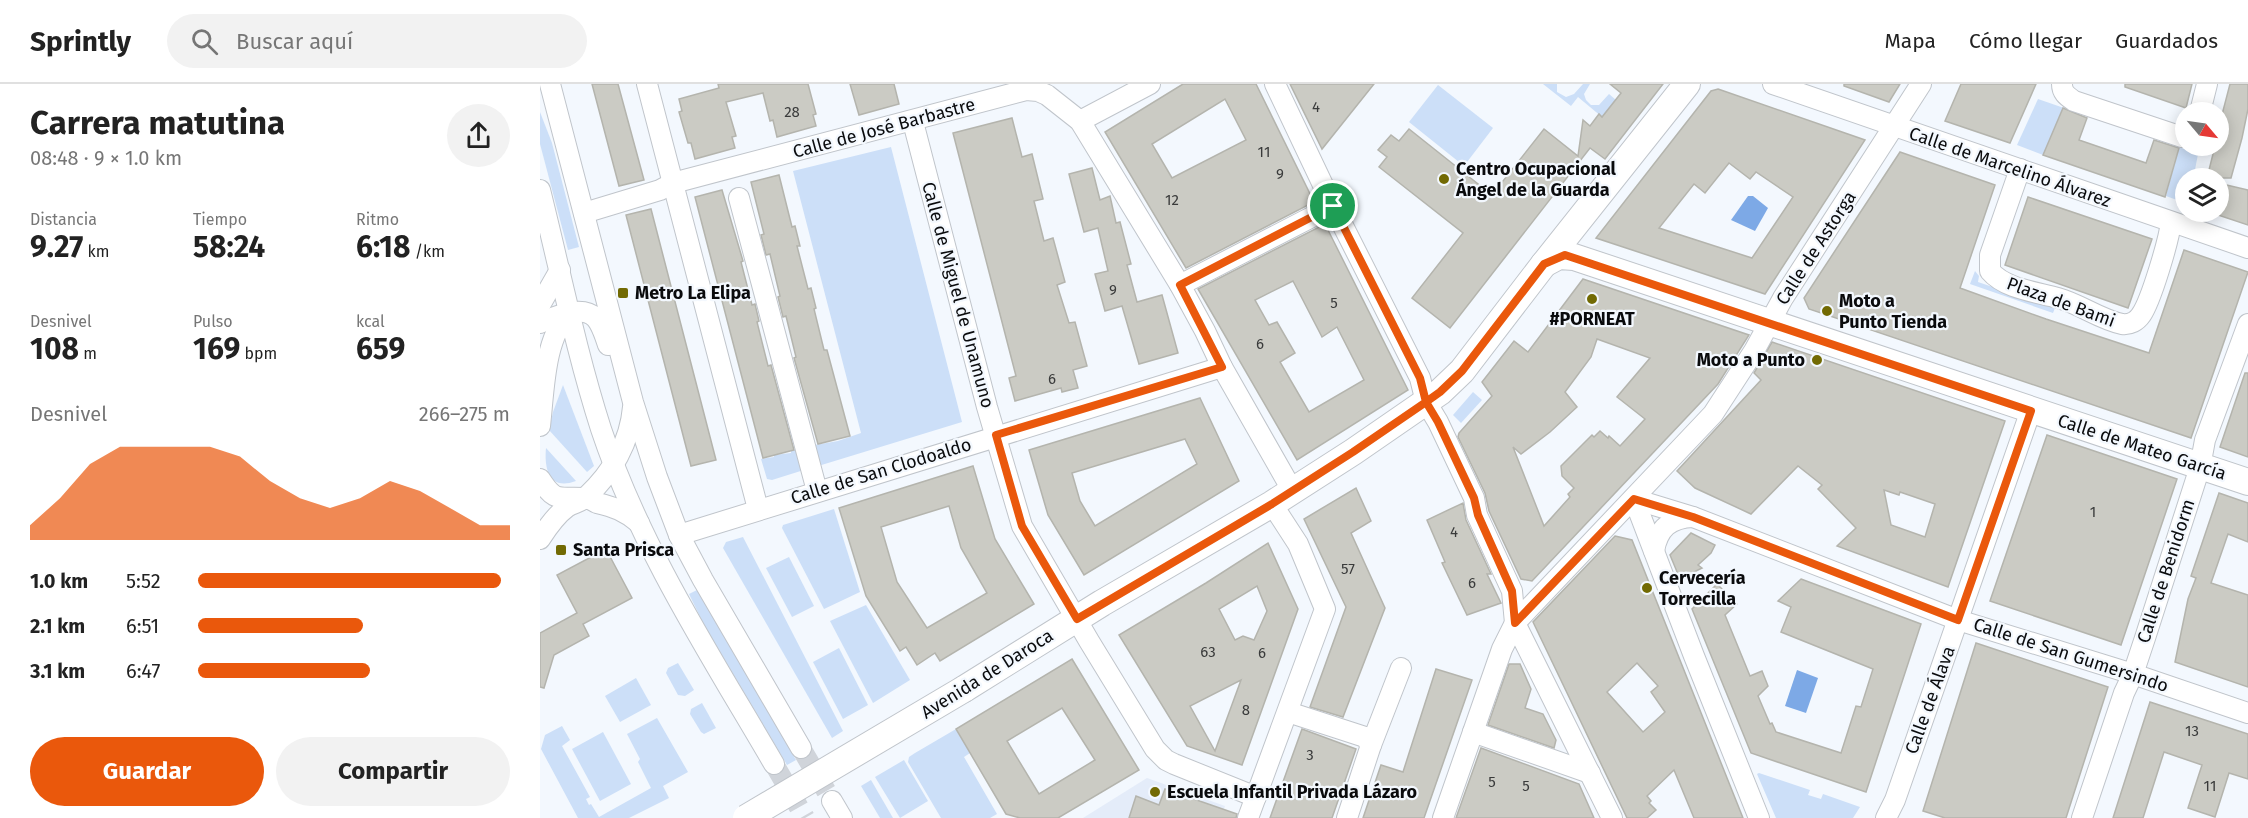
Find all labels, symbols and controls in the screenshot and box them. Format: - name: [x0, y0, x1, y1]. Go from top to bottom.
- search box: [167, 14, 587, 68]
- text: Sprintly: [30, 25, 131, 58]
- icon: search: [188, 25, 221, 58]
- text: Buscar aquí: [236, 28, 353, 55]
- text: Mapa: [1884, 28, 1936, 54]
- text: Cómo llegar: [1969, 28, 2082, 54]
- text: Guardados: [2115, 28, 2218, 54]
- street label: Calle de José Barbastre: [790, 93, 978, 163]
- house number: 4: [1312, 98, 1320, 116]
- north arrow: [2175, 102, 2229, 156]
- map controls: [2175, 102, 2229, 222]
- text: Carrera matutina: [30, 103, 285, 143]
- house number: 28: [784, 103, 800, 121]
- button: share: [447, 104, 510, 167]
- street label: Calle de Marcelino Álvarez: [1906, 121, 2114, 212]
- house number: 11: [1258, 143, 1270, 161]
- text: 08:48 · 9 × 1.0 km: [30, 146, 182, 170]
- place label: Centro Ocupacional Ángel de la Guarda: [1455, 158, 1617, 201]
- house number: 9: [1276, 165, 1284, 183]
- button: layers: [2175, 168, 2229, 222]
- marker: Centro Ocupacional Ángel de la Guarda: [1437, 172, 1451, 186]
- street label: Calle de Miguel de Unamuno: [917, 180, 999, 410]
- pin: [1307, 180, 1358, 231]
- street label: Calle de Astorga: [1771, 187, 1861, 309]
- icon: arrive: [1316, 189, 1349, 222]
- house number: 12: [1165, 191, 1179, 209]
- text: Distancia: [30, 210, 97, 229]
- text: Tiempo: [193, 210, 247, 229]
- text: Ritmo: [356, 210, 399, 229]
- text: 9.27: [30, 229, 83, 265]
- text: 58:24: [193, 229, 265, 265]
- text: 6:18: [356, 229, 410, 265]
- text: km: [83, 242, 109, 261]
- text: /km: [410, 242, 445, 261]
- street label: Plaza de Bami: [2004, 272, 2118, 332]
- house number: 9: [1109, 281, 1117, 299]
- place label: Metro La Elipa: [635, 282, 751, 304]
- marker: Metro La Elipa: [616, 286, 630, 300]
- place label: Moto a Punto Tienda: [1839, 290, 1947, 333]
- marker: #PORNEAT: [1585, 292, 1599, 306]
- house number: 5: [1330, 294, 1338, 312]
- marker: Moto a Punto Tienda: [1820, 304, 1834, 318]
- place label: #PORNEAT: [1549, 308, 1635, 330]
- text: Desnivel: [30, 312, 92, 331]
- text: Pulso: [193, 312, 233, 331]
- text: kcal: [356, 312, 385, 331]
- text: 108: [30, 331, 79, 367]
- text: 169: [193, 331, 240, 367]
- text: 659: [356, 331, 405, 367]
- house number: 6: [1256, 335, 1264, 353]
- text: m: [79, 344, 97, 363]
- text: bpm: [240, 344, 277, 363]
- place label: Moto a Punto: [1697, 349, 1805, 371]
- marker: Moto a Punto: [1810, 353, 1824, 367]
- house number: 6: [1048, 370, 1056, 388]
- text: Desnivel: [30, 402, 107, 426]
- text: 266–275 m: [419, 402, 510, 426]
- street label: Calle de Mateo García: [2055, 409, 2229, 485]
- street label: Calle de San Clodoaldo: [788, 433, 974, 509]
- street label: Calle de Benidorm: [2132, 496, 2200, 646]
- house number: 1: [2090, 503, 2096, 521]
- house number: 4: [1450, 523, 1458, 541]
- place label: Santa Prisca: [573, 539, 674, 561]
- marker: Santa Prisca: [554, 543, 568, 557]
- house number: 57: [1341, 560, 1355, 578]
- place label: Cervecería Torrecilla: [1659, 567, 1746, 610]
- text: 1.0 km: [30, 569, 88, 593]
- text: 5:52: [126, 569, 161, 593]
- house number: 6: [1468, 574, 1476, 592]
- marker: Cervecería Torrecilla: [1640, 581, 1654, 595]
- street label: Calle de San Gumersindo: [1971, 613, 2171, 697]
- text: 2.1 km: [30, 614, 85, 638]
- text: 6:51: [126, 614, 159, 638]
- street label: Avenida de Daroca: [917, 625, 1057, 723]
- house number: 63: [1200, 643, 1216, 661]
- street label: Calle de Álava: [1899, 643, 1960, 757]
- house number: 6: [1258, 644, 1266, 662]
- text: 3.1 km: [30, 659, 85, 683]
- text: 6:47: [126, 659, 160, 683]
- house number: 8: [1242, 701, 1250, 719]
- house number: 13: [2185, 722, 2199, 740]
- button: Guardar: [30, 737, 264, 806]
- button: Compartir: [276, 737, 510, 806]
- house number: 3: [1306, 746, 1314, 764]
- house number: 5: [1488, 773, 1496, 791]
- house number: 5: [1522, 777, 1530, 795]
- house number: 11: [2204, 777, 2216, 795]
- place label: Escuela Infantil Privada Lázaro: [1167, 781, 1417, 803]
- marker: Escuela Infantil Privada Lázaro: [1148, 785, 1162, 799]

